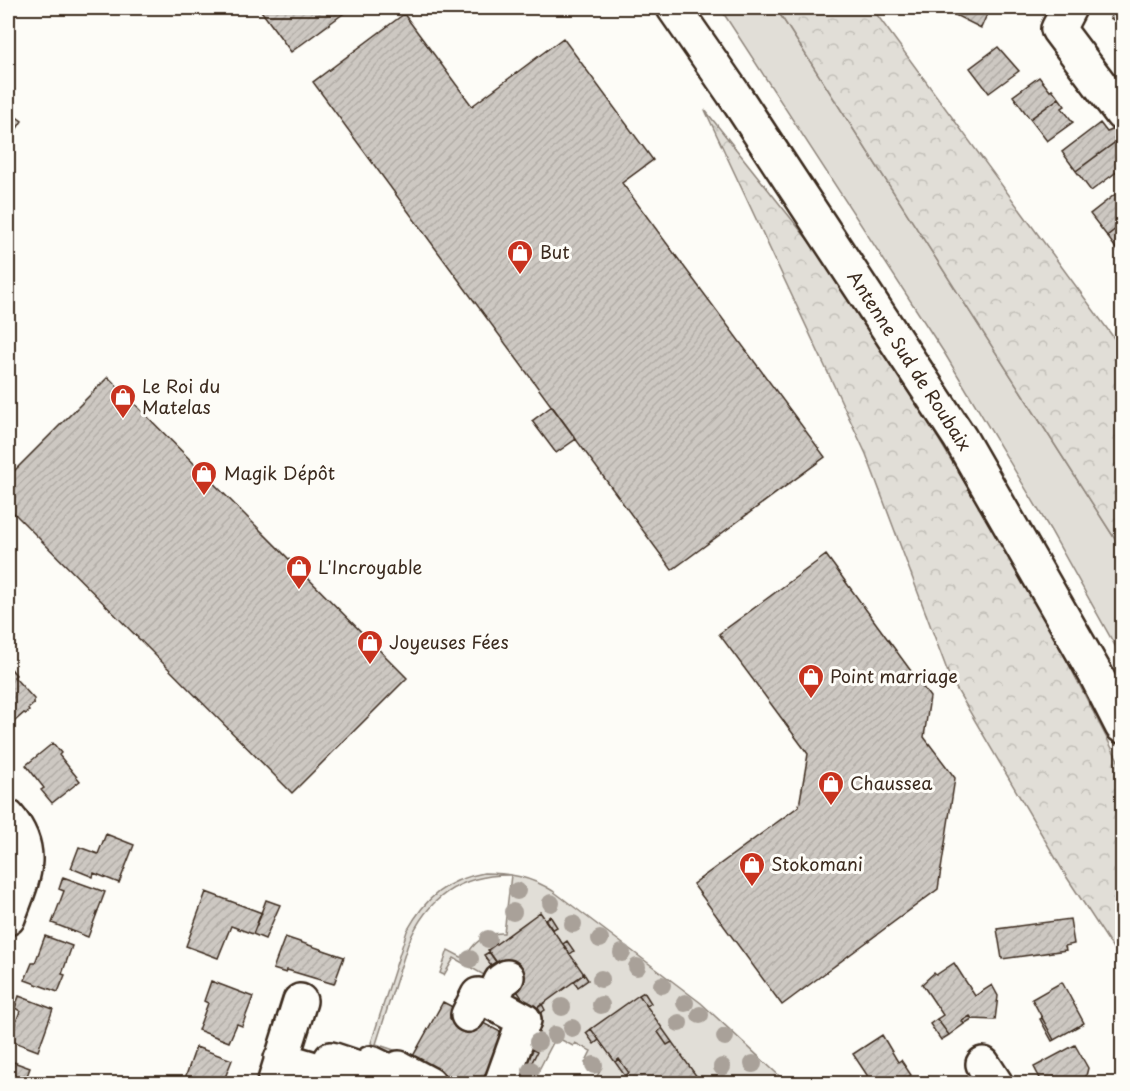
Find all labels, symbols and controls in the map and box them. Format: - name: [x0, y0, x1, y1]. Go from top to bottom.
- shop icon: But: [505, 238, 535, 276]
- place label: But: [540, 238, 570, 265]
- street label: Antenne Sud de Roubaix: [842, 265, 979, 456]
- place label: Le Roi du Matelas: [142, 372, 220, 420]
- shop icon: Le Roi du Matelas: [108, 382, 138, 420]
- shop icon: Magik Dépôt: [189, 459, 219, 497]
- place label: Magik Dépôt: [224, 459, 335, 486]
- shop icon: L'Incroyable: [284, 553, 314, 591]
- place label: L'Incroyable: [318, 553, 422, 580]
- shop icon: Joyeuses Fées: [355, 628, 385, 666]
- place label: Joyeuses Fées: [389, 628, 509, 655]
- shop icon: Point marriage: [796, 662, 826, 700]
- place label: Point marriage: [830, 662, 958, 689]
- shop icon: Chaussea: [816, 769, 846, 807]
- place label: Chaussea: [850, 769, 933, 796]
- shop icon: Stokomani: [737, 850, 767, 888]
- place label: Stokomani: [771, 850, 863, 877]

